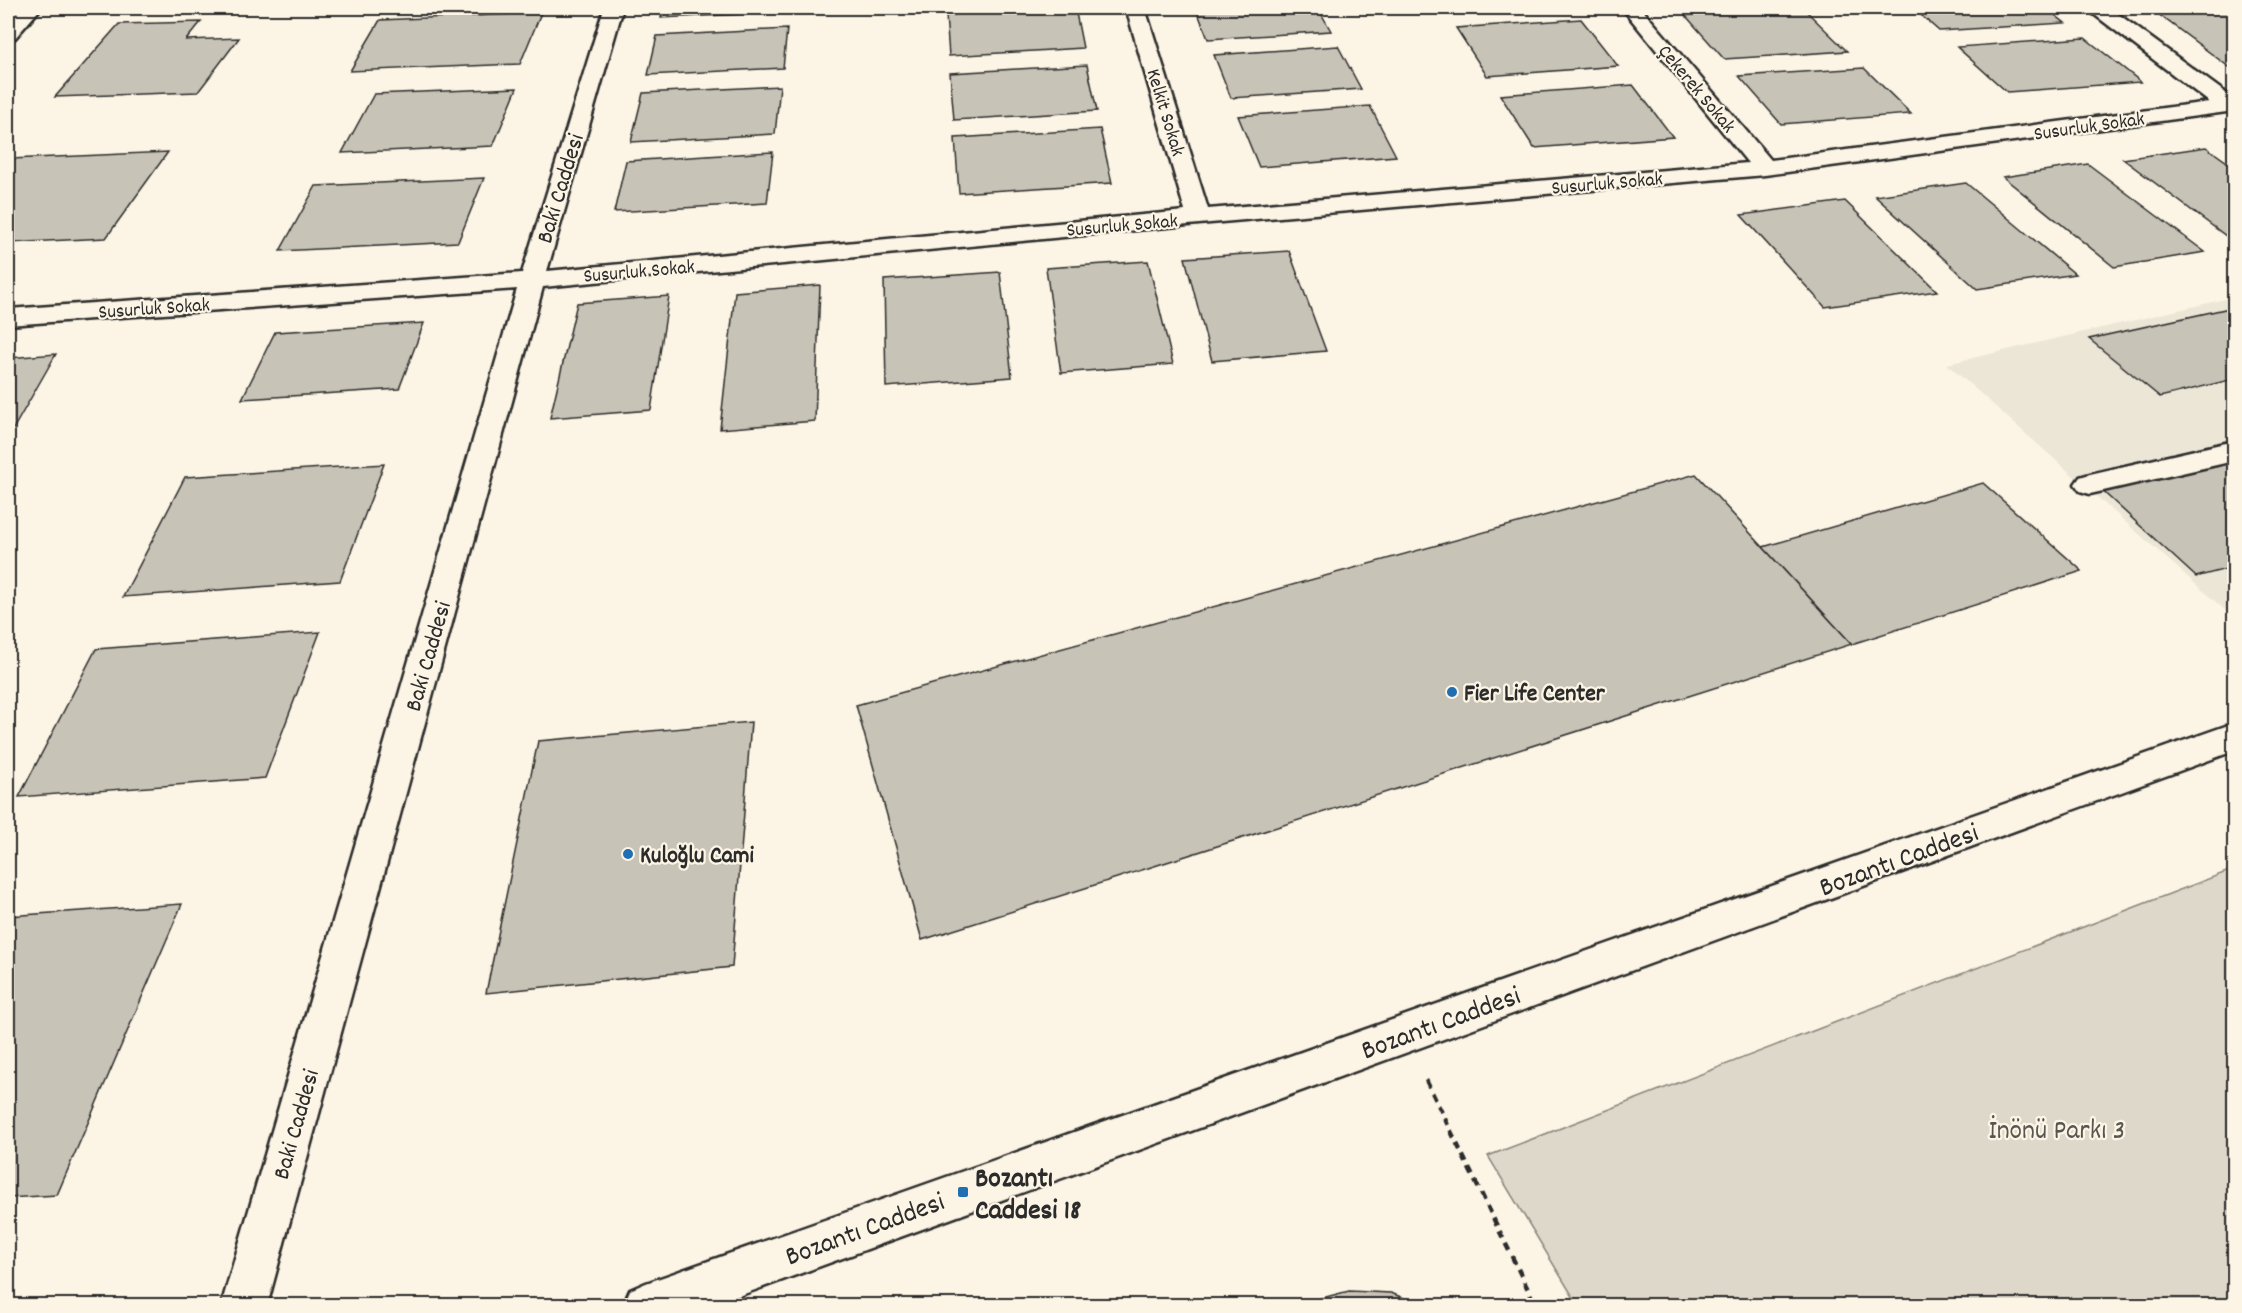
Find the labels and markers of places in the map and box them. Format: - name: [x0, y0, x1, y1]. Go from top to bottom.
- place label: Fier Life Center: [1464, 678, 1606, 712]
- marker: Fier Life Center: [1445, 685, 1459, 699]
- place label: Kuloğlu Cami: [640, 840, 754, 874]
- marker: Kuloğlu Cami: [621, 847, 635, 861]
- place label: Bozantı Caddesi 18: [975, 1161, 1081, 1233]
- marker: Bozantı Caddesi 18: [956, 1185, 970, 1199]

